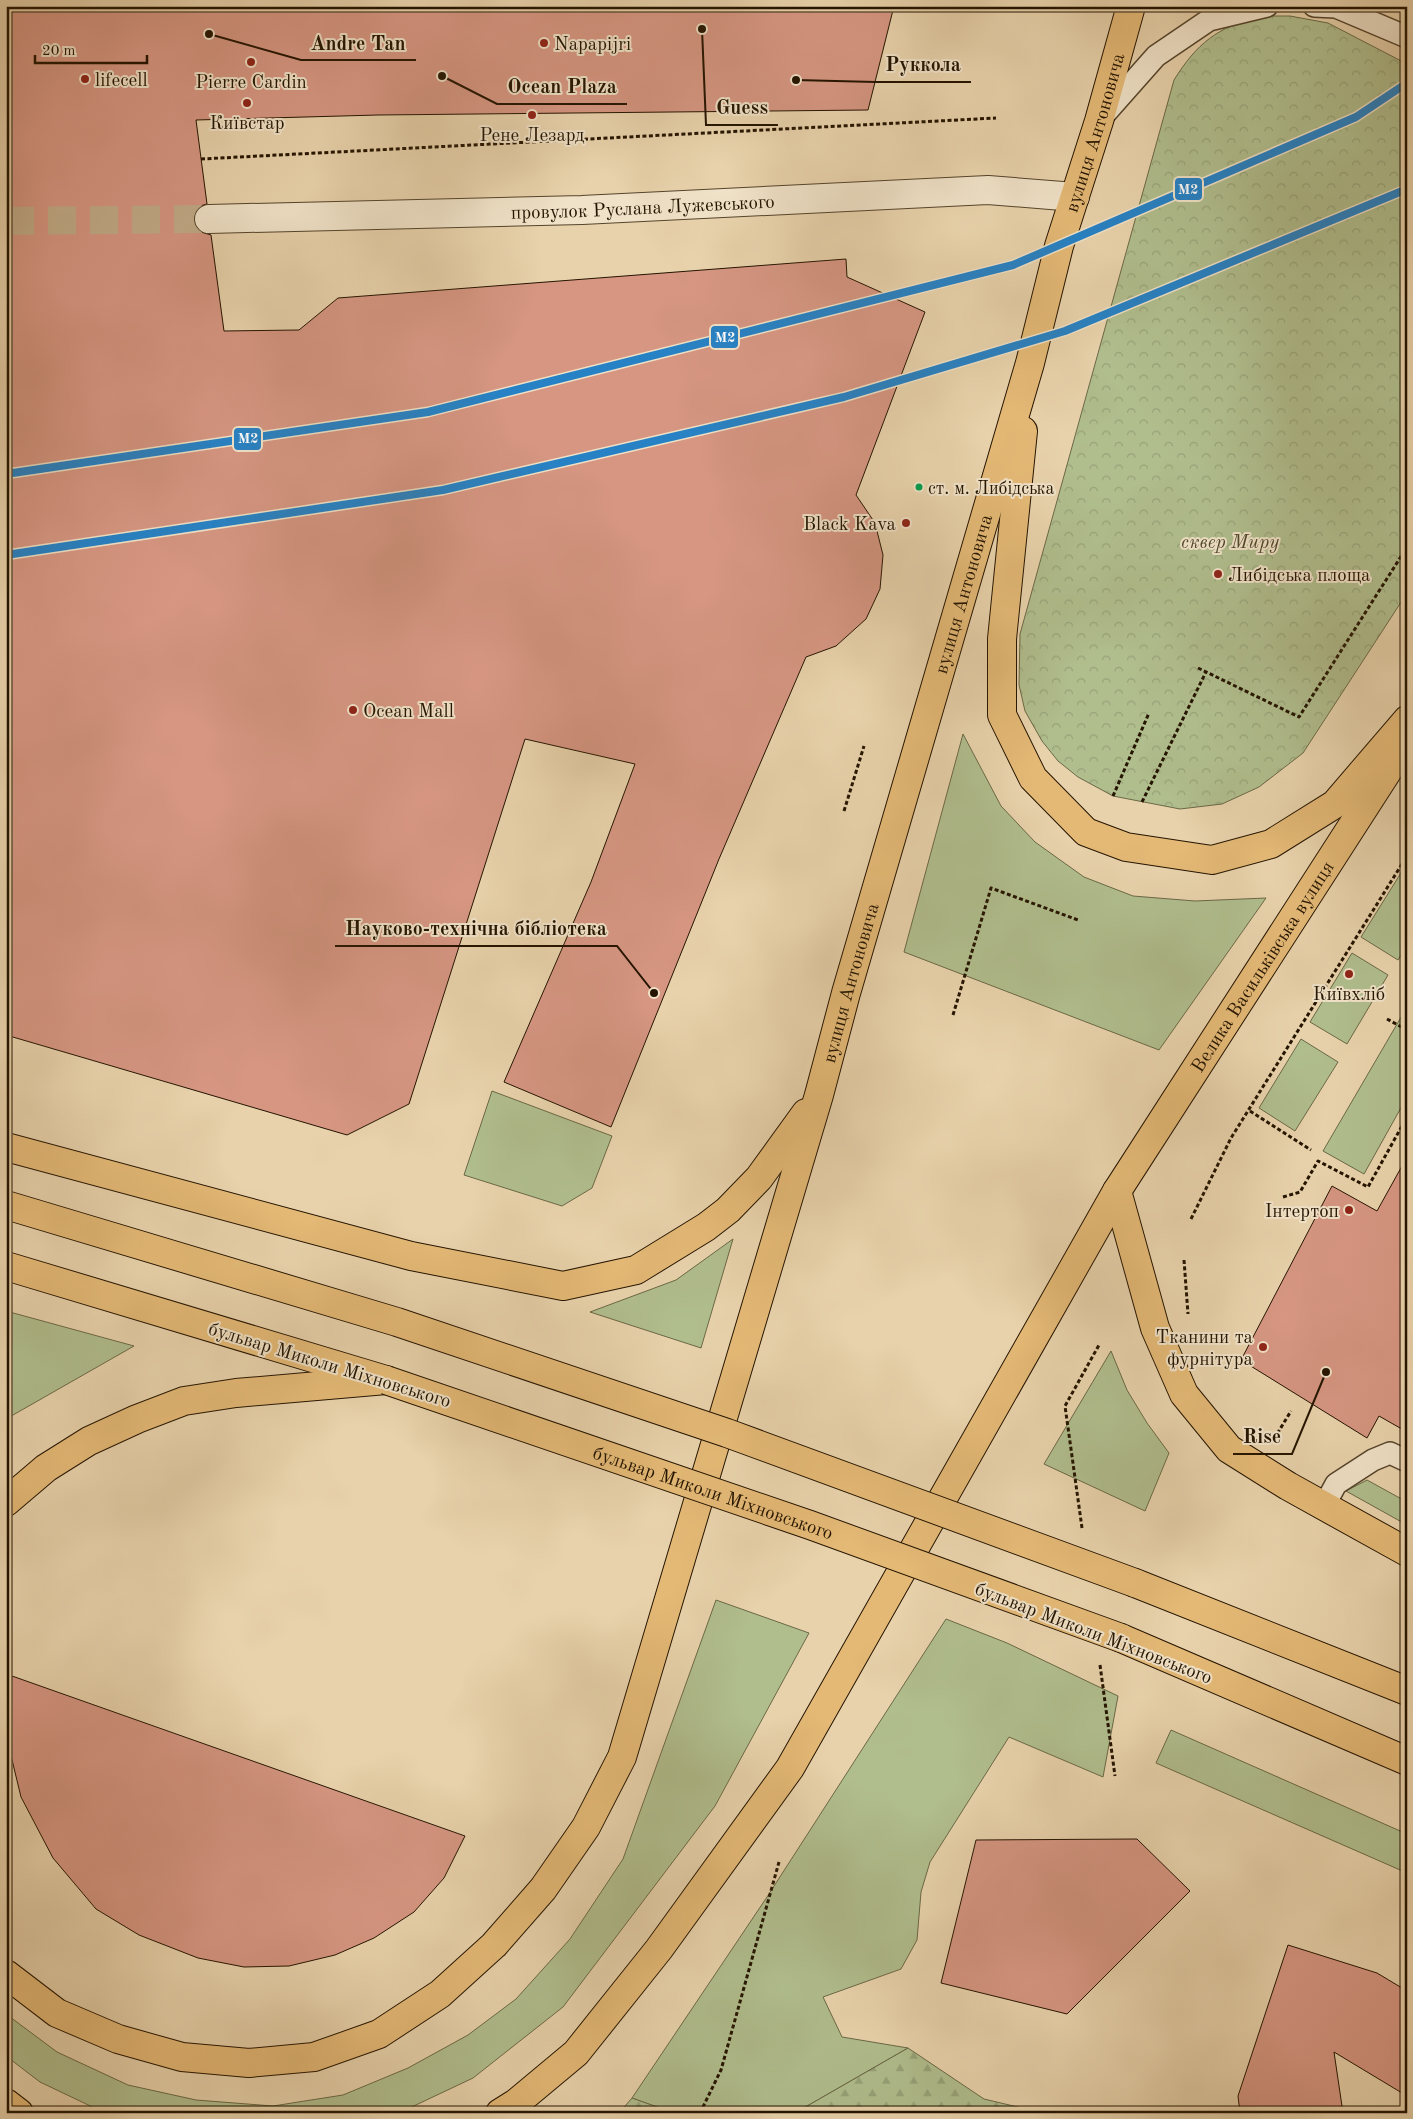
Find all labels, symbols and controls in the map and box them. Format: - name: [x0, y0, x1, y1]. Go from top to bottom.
- callout: Andre Tan: [301, 25, 416, 60]
- scale bar: [35, 32, 148, 64]
- text: Andre Tan: [310, 35, 406, 55]
- place label: Napapijri: [554, 36, 631, 55]
- marker: Napapijri: [538, 37, 550, 49]
- text: 20 m: [42, 44, 76, 59]
- callout: Руккола: [875, 47, 971, 82]
- street label: вулиця Антоновича: [1063, 51, 1130, 215]
- marker: Pierre Cardin: [245, 56, 257, 68]
- text: Руккола: [885, 56, 961, 76]
- callout: Ocean Plaza: [497, 69, 627, 104]
- place label: lifecell: [95, 72, 148, 91]
- marker: lifecell: [79, 73, 91, 85]
- place label: Pierre Cardin: [195, 74, 307, 93]
- text: Ocean Plaza: [507, 78, 617, 98]
- callout: Guess: [706, 90, 778, 125]
- marker: Киïвстар: [241, 97, 253, 109]
- text: Guess: [716, 99, 768, 119]
- marker: Рене Лезард: [526, 109, 538, 121]
- place label: Киïвстар: [209, 115, 285, 134]
- place label: Рене Лезард: [480, 127, 585, 146]
- line badge: M2: [1174, 177, 1203, 201]
- text: M2: [1178, 183, 1198, 197]
- street label: провулок Руслана Лужевського: [511, 194, 775, 224]
- line badge: M2: [710, 325, 739, 349]
- text: M2: [715, 331, 735, 345]
- line badge: M2: [233, 427, 262, 451]
- text: M2: [238, 432, 258, 446]
- place label: ст. м. Либідська: [928, 480, 1055, 498]
- marker: ст. м. Либідська: [914, 482, 924, 492]
- street label: вулиця Антоновича: [933, 512, 997, 676]
- place label: Black Kava: [803, 516, 897, 535]
- marker: Black Kava: [900, 517, 912, 529]
- park label: сквер Миру: [1181, 534, 1279, 553]
- place label: Либідська площа: [1228, 567, 1371, 586]
- marker: Либідська площа: [1212, 568, 1224, 580]
- place label: Ocean Mall: [363, 703, 454, 722]
- marker: Ocean Mall: [347, 704, 359, 716]
- street label: Велика Васильківська вулиця: [1189, 859, 1339, 1077]
- street label: вулиця Антоновича: [821, 901, 884, 1065]
- callout: Науково-технічна бібліотека: [335, 911, 617, 946]
- text: Науково-технічна бібліотека: [345, 920, 607, 940]
- marker: Київхліб: [1343, 968, 1355, 980]
- place label: Київхліб: [1313, 986, 1385, 1005]
- place label: Інтертоп: [1265, 1203, 1339, 1222]
- marker: Інтертоп: [1343, 1204, 1355, 1216]
- street label: бульвар Миколи Міхновського: [206, 1320, 453, 1412]
- place label: Тканини та фурнітура: [1156, 1329, 1254, 1370]
- marker: Тканини та фурнітура: [1257, 1341, 1269, 1353]
- callout: Rise: [1233, 1419, 1292, 1454]
- text: Rise: [1243, 1428, 1281, 1448]
- street label: бульвар Миколи Міхновського: [590, 1444, 835, 1545]
- street label: бульвар Миколи Міхновського: [972, 1580, 1214, 1688]

